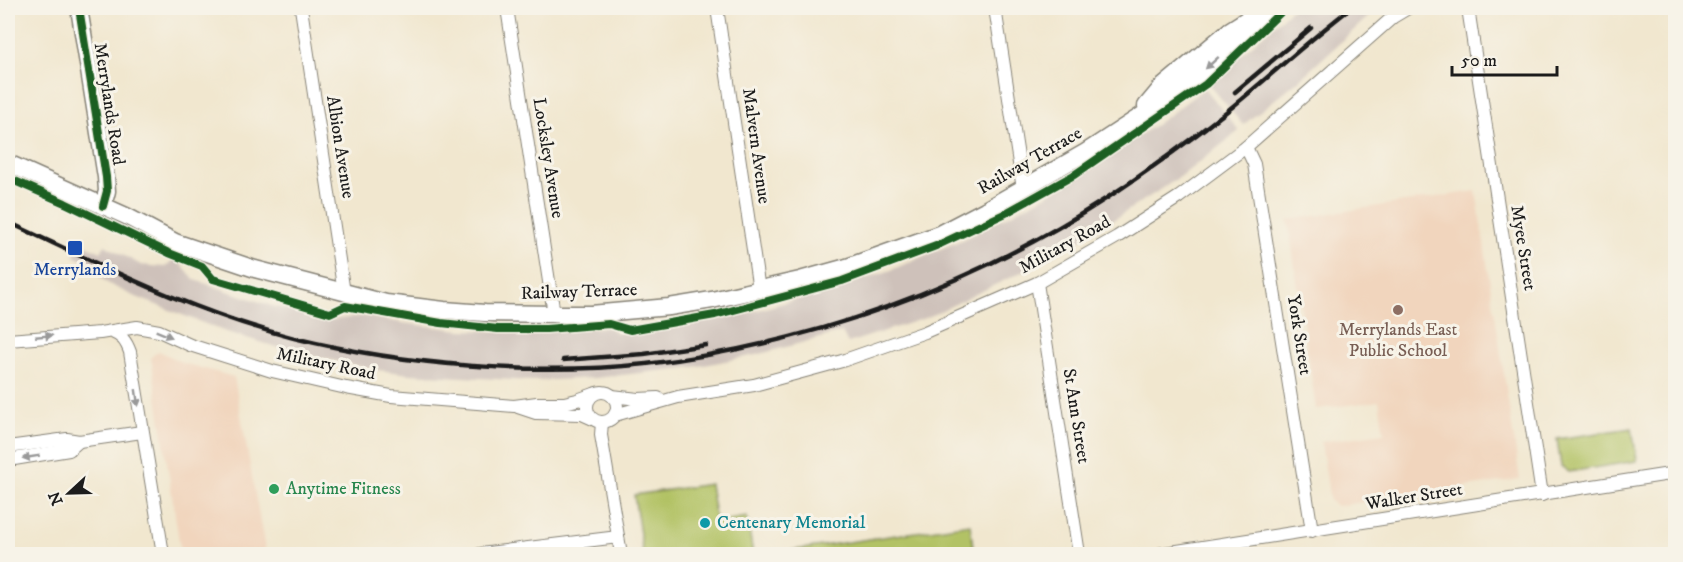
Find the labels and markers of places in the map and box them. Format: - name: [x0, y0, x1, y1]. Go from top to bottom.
- marker: Merrylands: [66, 239, 84, 257]
- place label: Merrylands: [34, 259, 116, 281]
- marker: Merrylands East Public School: [1391, 303, 1405, 317]
- place label: Merrylands East Public School: [1339, 319, 1458, 362]
- place label: Anytime Fitness: [286, 478, 401, 500]
- marker: Anytime Fitness: [267, 482, 281, 496]
- place label: Centenary Memorial: [717, 512, 866, 534]
- marker: Centenary Memorial: [698, 516, 712, 530]

